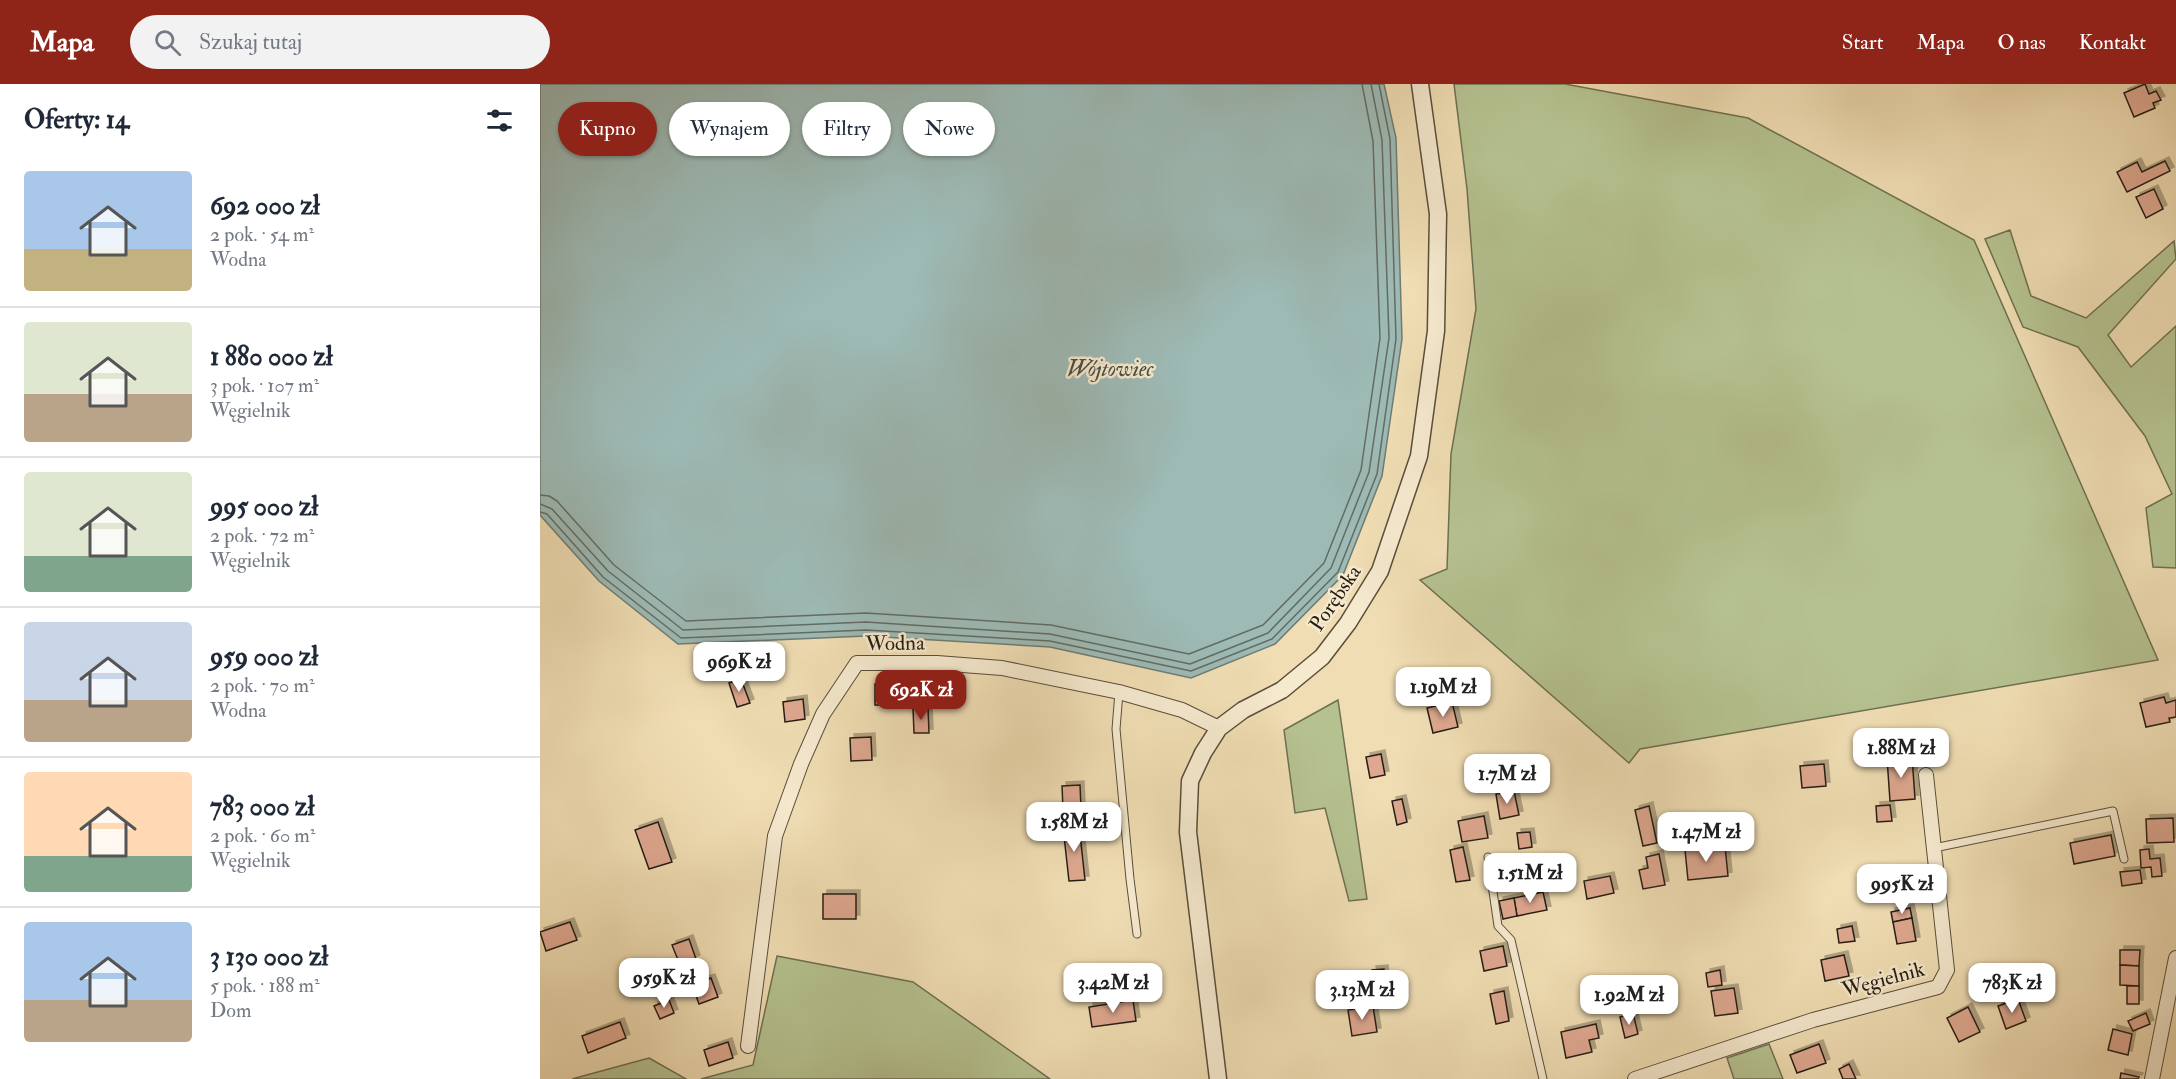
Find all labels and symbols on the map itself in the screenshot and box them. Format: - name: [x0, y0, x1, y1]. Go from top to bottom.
- water label: Wójtowiec: [1067, 355, 1154, 383]
- street label: Porębska: [1303, 560, 1368, 637]
- street label: Wodna: [864, 629, 925, 658]
- pin: 969K zł: [684, 642, 794, 693]
- pin: 1.19M zł: [1381, 667, 1505, 718]
- pin: 692K zł: [866, 670, 976, 721]
- pin: 1.88M zł: [1839, 728, 1963, 779]
- pin: 1.7M zł: [1452, 754, 1562, 805]
- pin: 1.58M zł: [1012, 802, 1136, 853]
- pin: 1.47M zł: [1644, 812, 1768, 863]
- pin: 1.51M zł: [1468, 853, 1592, 904]
- pin: 995K zł: [1847, 864, 1957, 915]
- street label: Węgielnik: [1838, 955, 1928, 1004]
- pin: 959K zł: [609, 958, 719, 1009]
- pin: 3.42M zł: [1051, 963, 1175, 1014]
- pin: 783K zł: [1957, 963, 2067, 1014]
- pin: 3.13M zł: [1300, 970, 1424, 1021]
- pin: 1.92M zł: [1567, 975, 1691, 1026]

